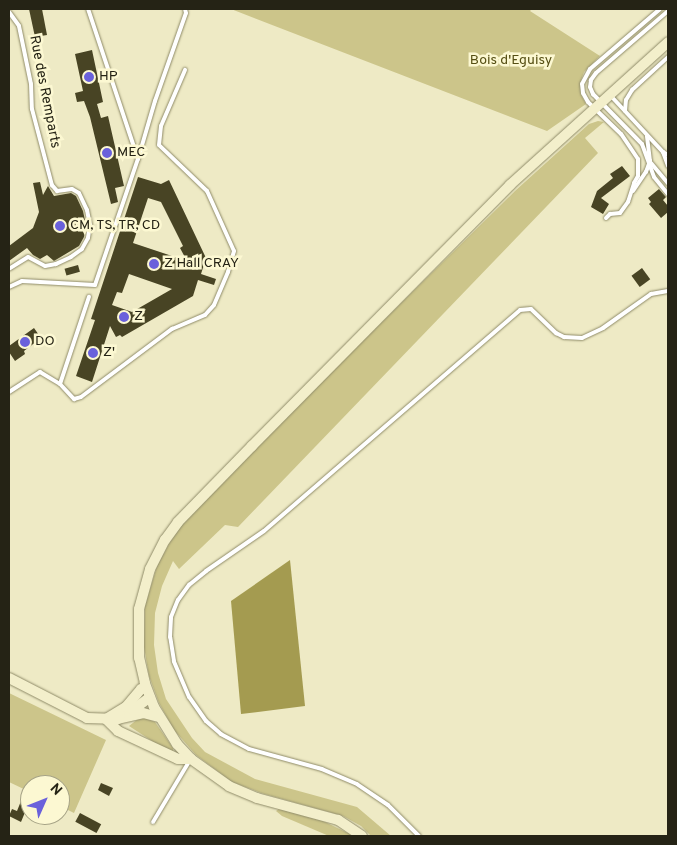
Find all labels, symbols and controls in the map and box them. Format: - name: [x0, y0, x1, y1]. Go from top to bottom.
- street label: Rue des Remparts: [25, 34, 63, 150]
- park label: Bois d'Eguisy: [470, 53, 552, 69]
- place label: HP: [99, 69, 118, 85]
- marker: HP: [83, 71, 95, 83]
- place label: MEC: [117, 145, 145, 161]
- marker: MEC: [101, 147, 113, 159]
- place label: CM, TS, TR, CD: [70, 218, 161, 234]
- marker: CM, TS, TR, CD: [54, 220, 66, 232]
- place label: Z Hall CRAY: [164, 256, 239, 272]
- marker: Z Hall CRAY: [148, 258, 160, 270]
- place label: Z: [134, 309, 143, 325]
- marker: Z: [118, 311, 130, 323]
- place label: DO: [35, 334, 55, 350]
- marker: DO: [19, 336, 31, 348]
- place label: Z': [103, 345, 115, 361]
- marker: Z': [87, 347, 99, 359]
- north arrow: [20, 775, 70, 825]
- text: N: [46, 780, 65, 799]

